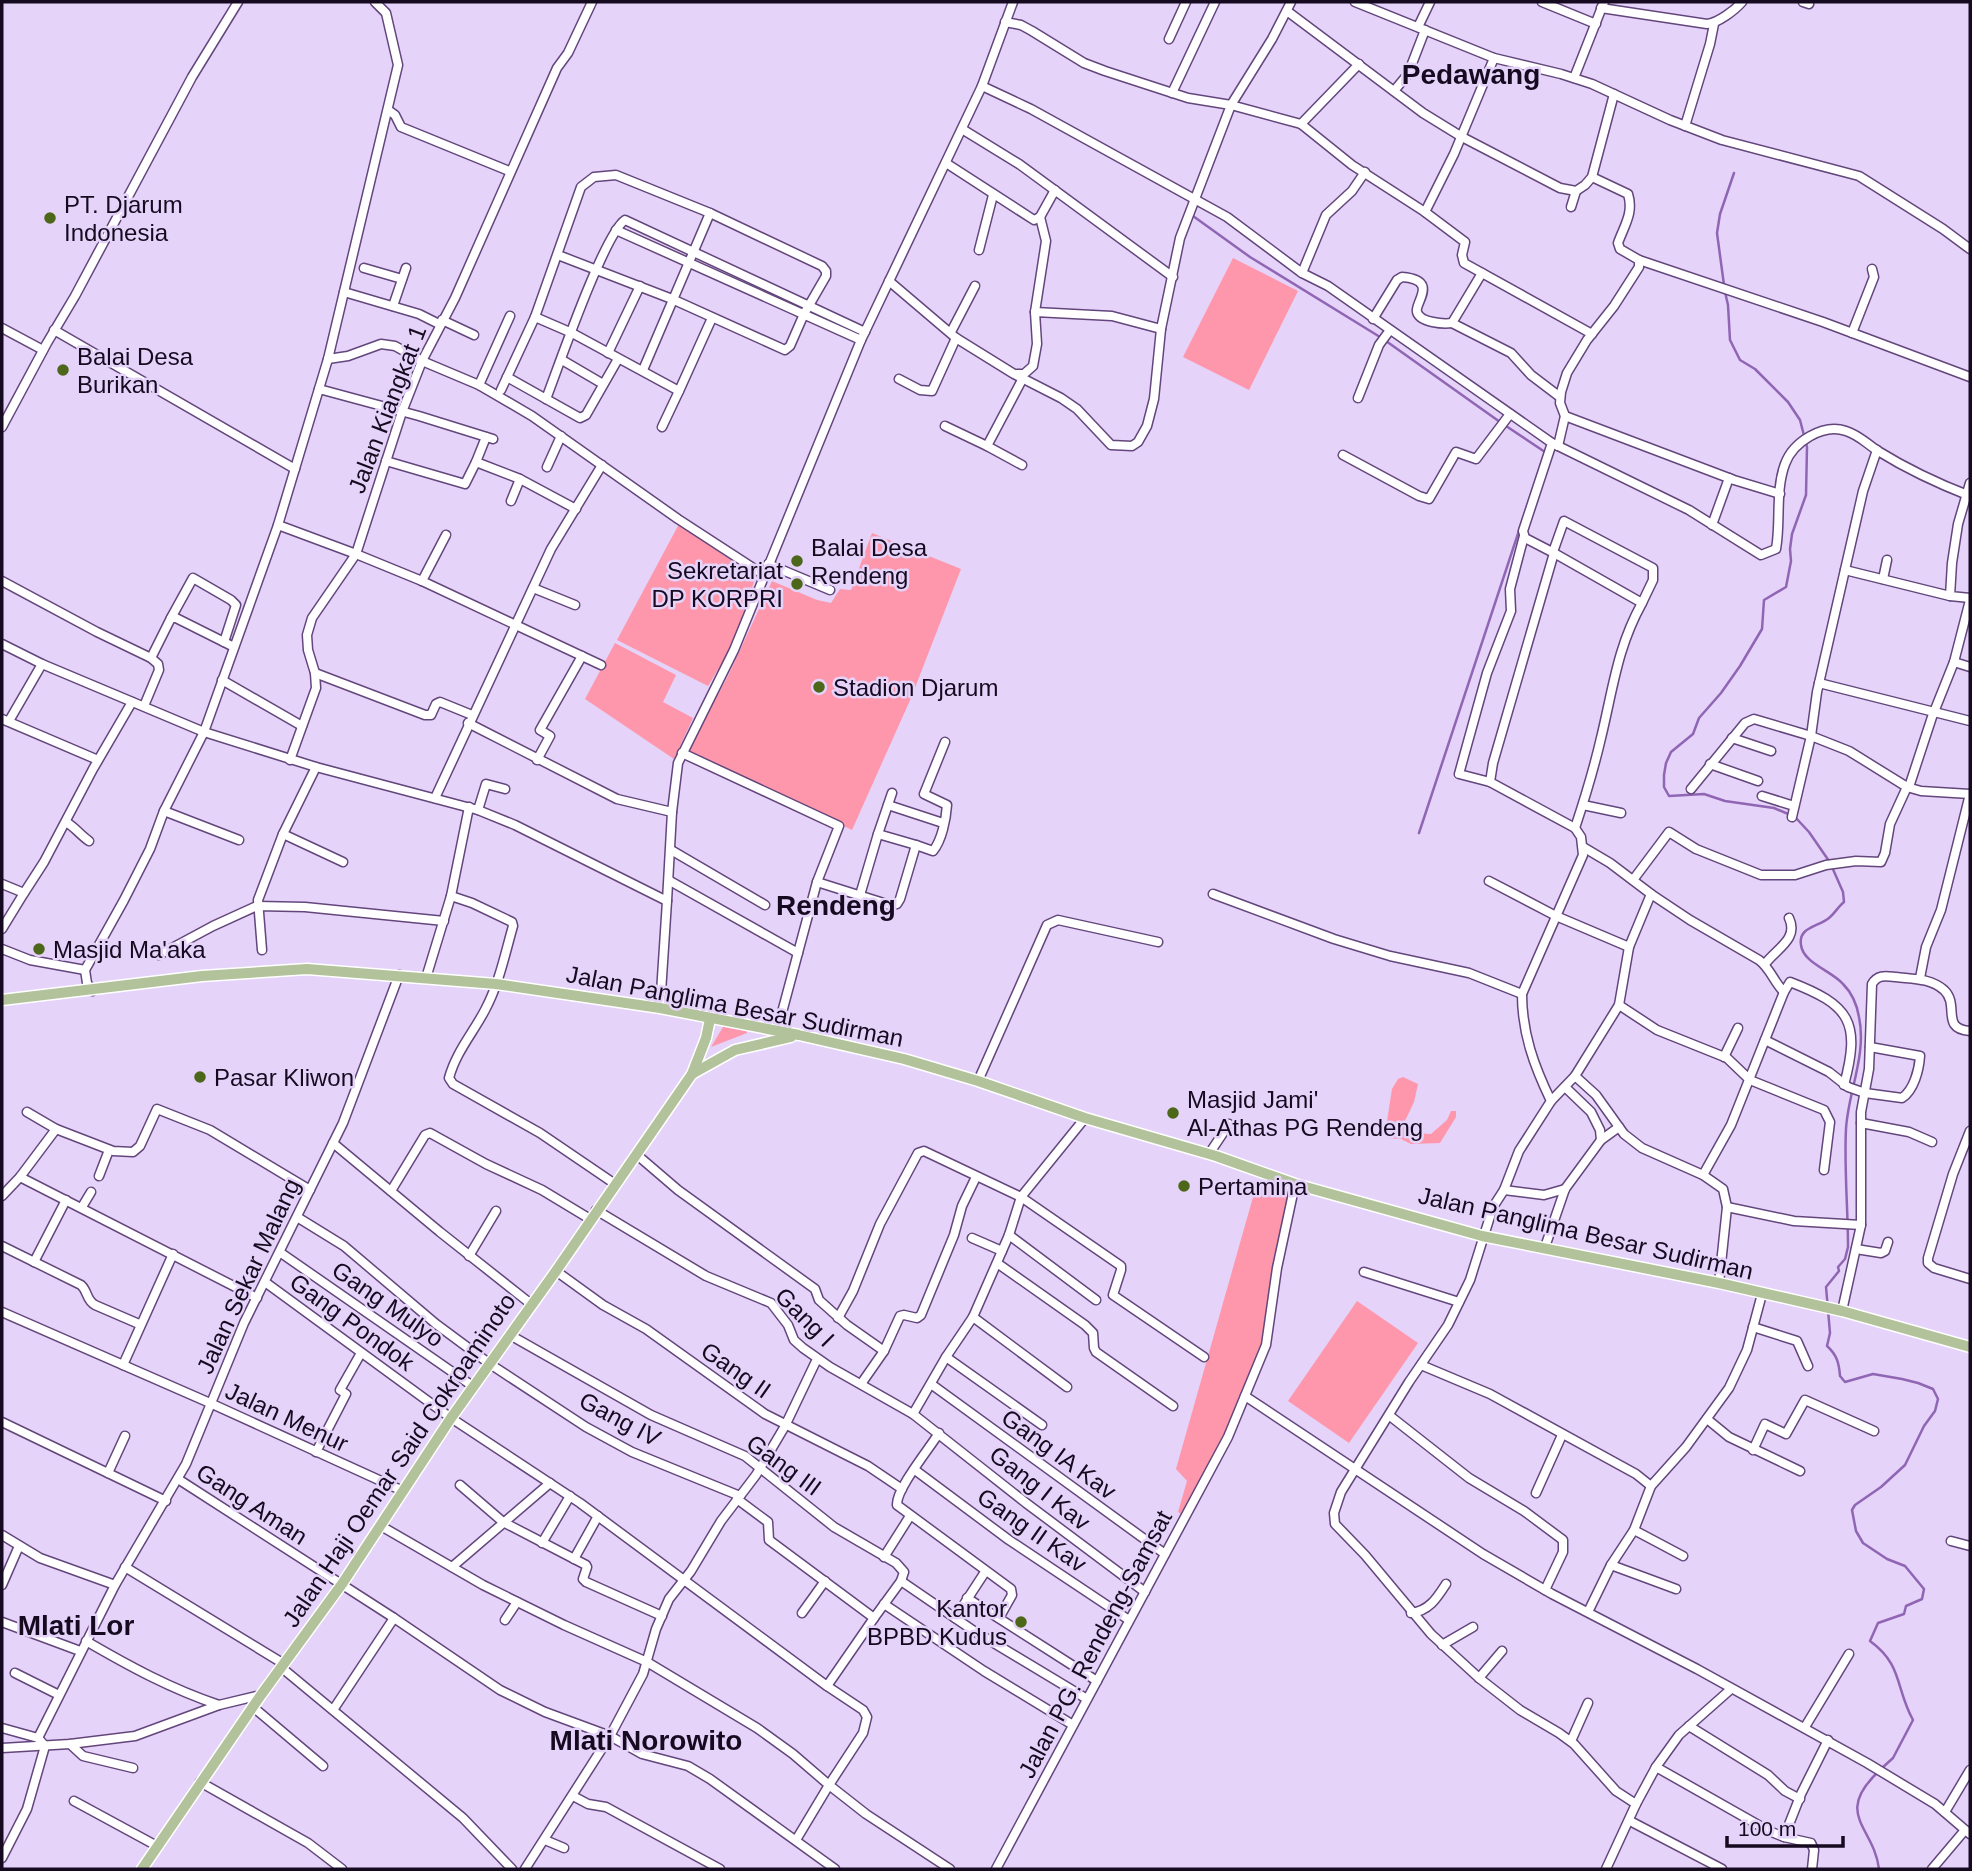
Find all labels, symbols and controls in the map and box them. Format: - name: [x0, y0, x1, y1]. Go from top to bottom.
- district label: Pedawang: [1402, 59, 1540, 90]
- place label: PT. Djarum Indonesia: [64, 191, 183, 246]
- marker: PT. Djarum Indonesia: [42, 210, 58, 226]
- street label: Jalan Kiangkat 1: [343, 321, 431, 497]
- place label: Balai Desa Burikan: [77, 343, 194, 398]
- marker: Balai Desa Burikan: [55, 362, 71, 378]
- place label: Balai Desa Rendeng: [811, 534, 928, 589]
- marker: Balai Desa Rendeng: [789, 553, 805, 569]
- place label: Sekretariat DP KORPRI: [651, 557, 783, 612]
- marker: Sekretariat DP KORPRI: [789, 576, 805, 592]
- place label: Stadion Djarum: [833, 674, 998, 701]
- marker: Stadion Djarum: [811, 679, 827, 695]
- district label: Rendeng: [776, 890, 896, 921]
- place label: Masjid Ma'aka: [53, 936, 206, 963]
- marker: Masjid Ma'aka: [31, 941, 47, 957]
- street label: Jalan Panglima Besar Sudirman: [564, 960, 906, 1052]
- place label: Pasar Kliwon: [214, 1064, 354, 1091]
- marker: Pasar Kliwon: [192, 1069, 208, 1085]
- place label: Masjid Jami' Al-Athas PG Rendeng: [1187, 1086, 1423, 1141]
- marker: Masjid Jami' Al-Athas PG Rendeng: [1165, 1105, 1181, 1121]
- place label: Pertamina: [1198, 1173, 1308, 1200]
- street label: Jalan Sekar Malang: [191, 1174, 305, 1378]
- marker: Pertamina: [1176, 1178, 1192, 1194]
- street label: Jalan Panglima Besar Sudirman: [1416, 1181, 1756, 1285]
- street label: Gang Mulyo: [327, 1256, 449, 1352]
- street label: Gang Pondok: [285, 1268, 420, 1377]
- street label: Gang I: [770, 1282, 840, 1352]
- street label: Jalan Haji Oemar Said Cokroaminoto: [277, 1288, 521, 1632]
- street label: Gang II: [696, 1336, 776, 1404]
- street label: Jalan Menur: [221, 1377, 353, 1457]
- street label: Gang IV: [575, 1386, 665, 1452]
- street label: Gang IA Kav: [997, 1403, 1121, 1505]
- street label: Gang III: [742, 1429, 826, 1501]
- street label: Gang I Kav: [984, 1440, 1096, 1536]
- street label: Gang Aman: [191, 1458, 313, 1550]
- street label: Gang II Kav: [972, 1483, 1092, 1577]
- street label: Jalan PG. Rendeng-Samsat: [1013, 1505, 1177, 1782]
- place label: Kantor BPBD Kudus: [867, 1595, 1007, 1650]
- district label: Mlati Lor: [18, 1610, 134, 1641]
- marker: Kantor BPBD Kudus: [1013, 1614, 1029, 1630]
- district label: Mlati Norowito: [550, 1725, 742, 1756]
- scale bar: [1727, 1804, 1842, 1848]
- text: 100 m: [1738, 1817, 1796, 1840]

